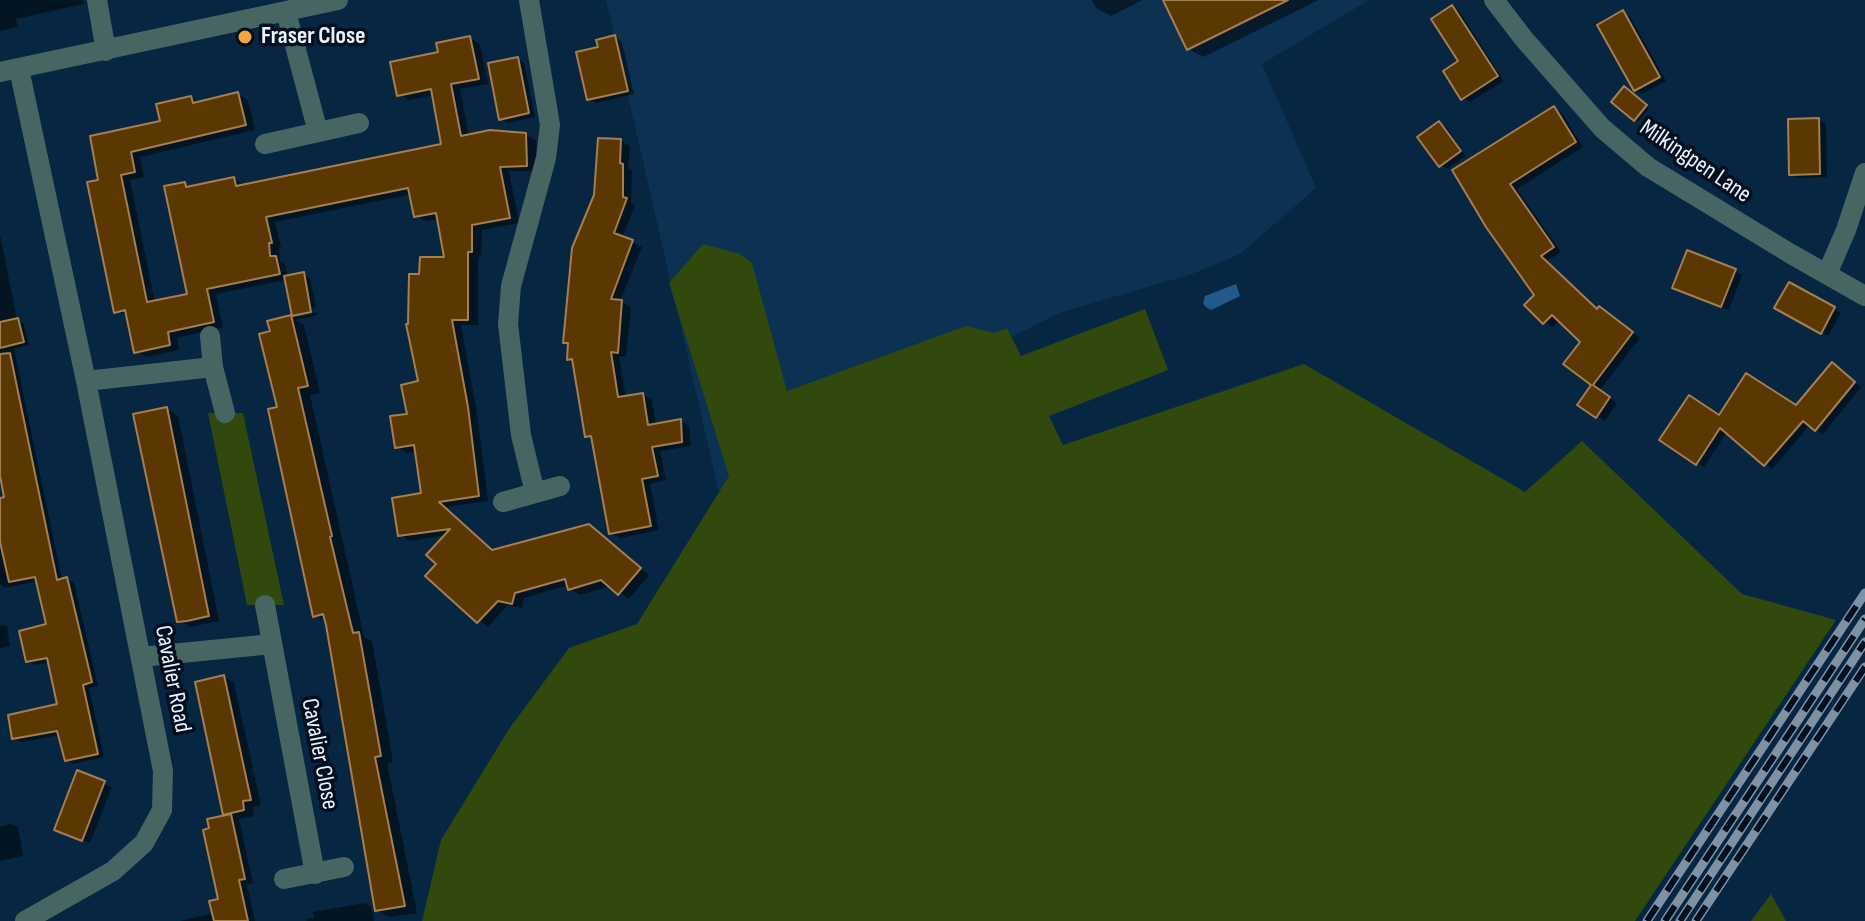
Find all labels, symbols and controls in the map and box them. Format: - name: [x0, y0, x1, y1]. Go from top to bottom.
- place label: Fraser Close: [261, 23, 365, 51]
- marker: Fraser Close: [236, 28, 254, 46]
- street label: Milkingpen Lane: [1634, 114, 1756, 210]
- street label: Cavalier Road: [148, 623, 196, 735]
- street label: Cavalier Close: [294, 696, 344, 812]

